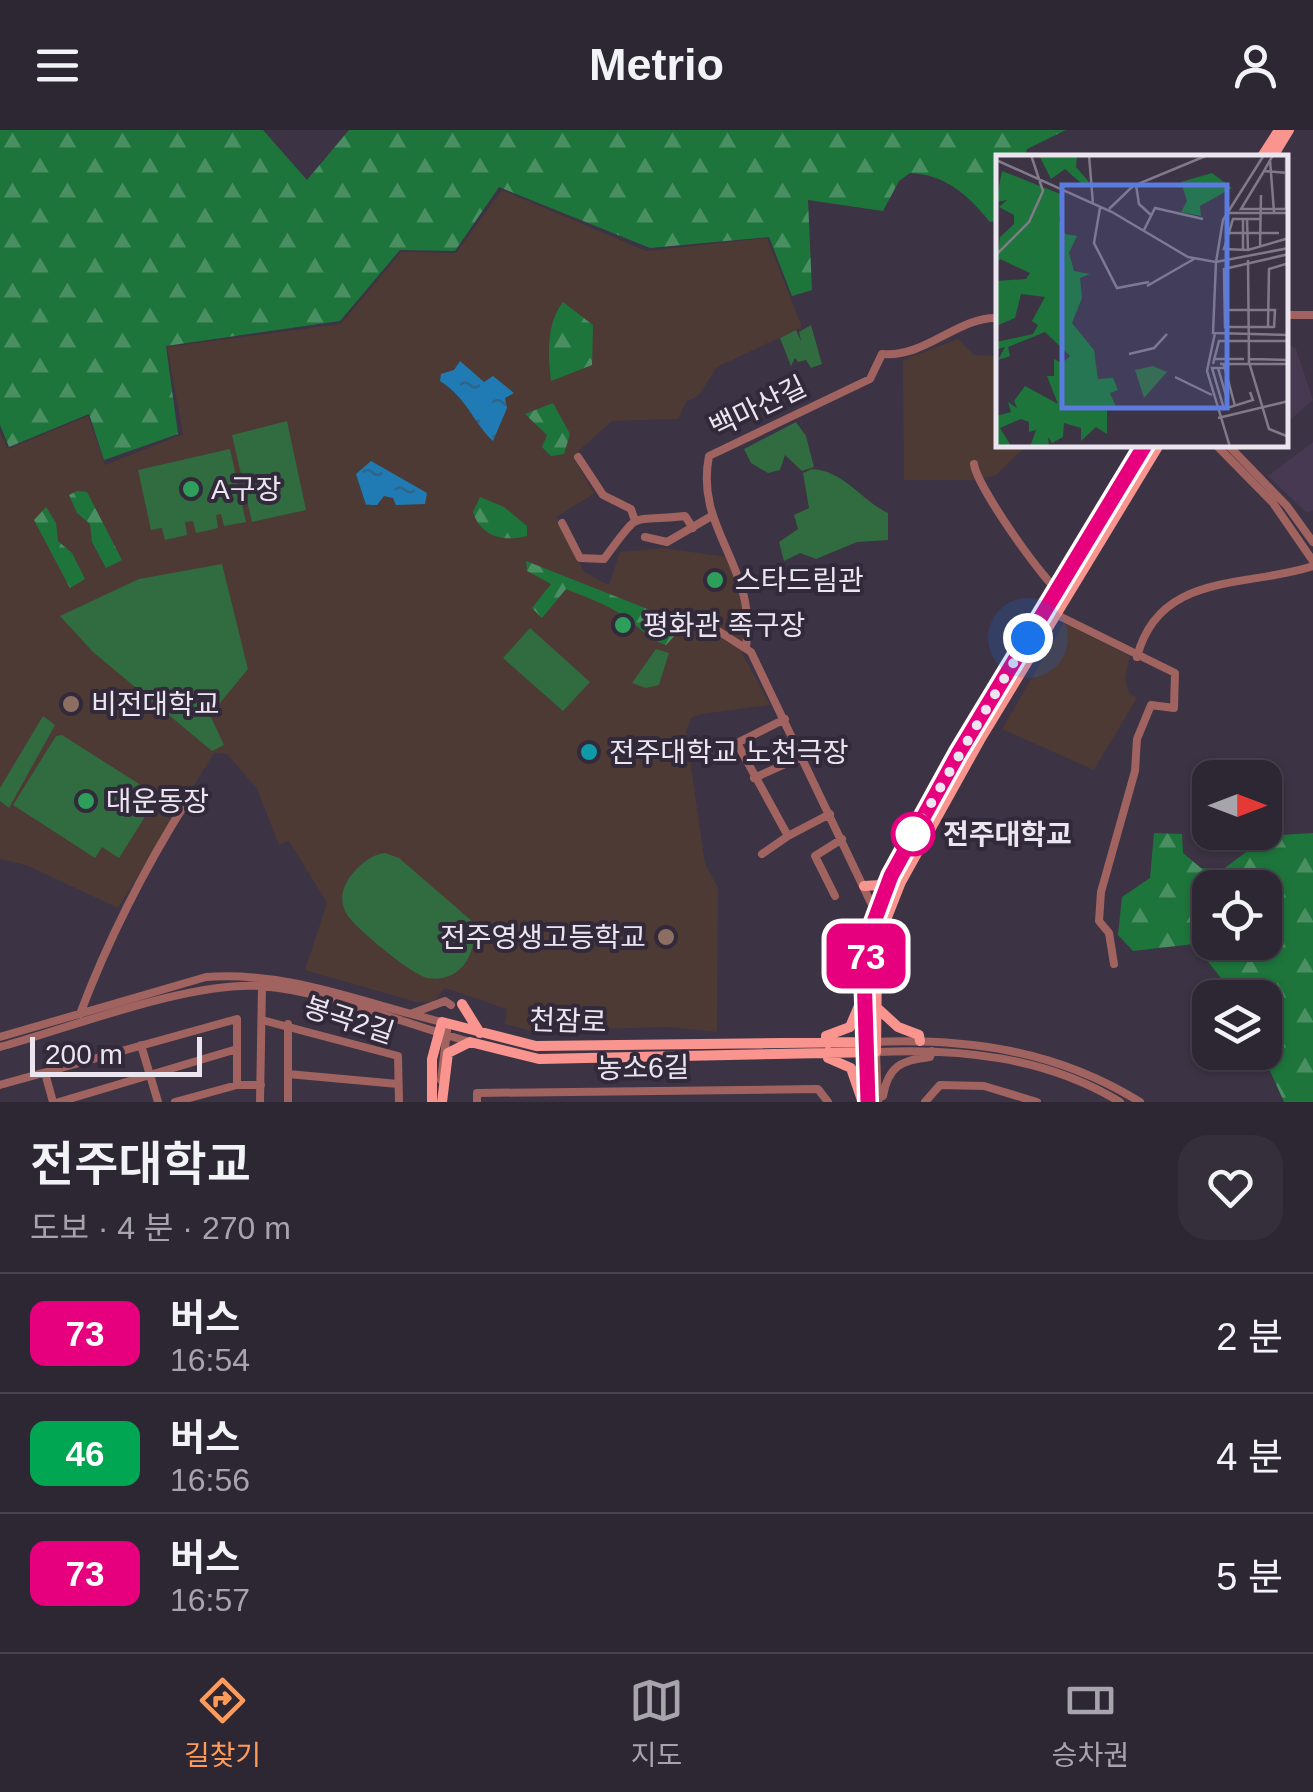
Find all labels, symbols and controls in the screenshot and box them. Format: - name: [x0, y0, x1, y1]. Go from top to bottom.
- icon: menu: [30, 38, 85, 93]
- icon: person: [1228, 38, 1283, 93]
- text: Metrio: [589, 39, 724, 90]
- inset map: [996, 155, 1288, 448]
- street label: 백마산길: [705, 370, 811, 444]
- place label: A구장: [211, 474, 281, 505]
- marker: A구장: [180, 478, 202, 500]
- place label: 스타드림관: [735, 565, 864, 596]
- marker: 스타드림관: [704, 569, 726, 591]
- place label: 평화관 족구장: [643, 610, 805, 641]
- your location: [1003, 613, 1053, 663]
- marker: 평화관 족구장: [612, 614, 634, 636]
- place label: 비전대학교: [91, 689, 220, 720]
- marker: 비전대학교: [60, 693, 82, 715]
- place label: 전주대학교 노천극장: [609, 737, 849, 768]
- marker: 전주대학교 노천극장: [578, 741, 600, 763]
- north arrow: [1192, 760, 1282, 850]
- map controls: [1192, 760, 1282, 1070]
- place label: 대운동장: [106, 786, 209, 817]
- marker: 대운동장: [75, 790, 97, 812]
- marker: 전주대학교: [892, 813, 934, 855]
- place label: 전주대학교: [943, 819, 1072, 850]
- button: locate: [1192, 870, 1282, 960]
- place label: 전주영생고등학교: [440, 922, 646, 953]
- line badge: 73: [821, 924, 911, 988]
- marker: 전주영생고등학교: [655, 926, 677, 948]
- text: 73: [847, 937, 885, 976]
- button: layers: [1192, 980, 1282, 1070]
- street label: 봉곡2길: [300, 991, 398, 1049]
- street label: 천잠로: [529, 1004, 607, 1038]
- scale bar: [30, 1032, 202, 1076]
- text: 200 m: [45, 1039, 123, 1070]
- street label: 농소6길: [596, 1052, 690, 1084]
- button: heart: [1178, 1135, 1283, 1240]
- text: 전주대학교: [30, 1138, 251, 1191]
- text: 도보 · 4 분 · 270 m: [30, 1210, 291, 1246]
- text: 버스: [170, 1297, 240, 1339]
- text: 73: [66, 1314, 104, 1353]
- text: 2 분: [1216, 1316, 1283, 1358]
- text: 16:54: [170, 1342, 250, 1378]
- text: 버스: [170, 1417, 240, 1459]
- text: 46: [66, 1434, 104, 1473]
- text: 4 분: [1216, 1436, 1283, 1478]
- text: 16:56: [170, 1462, 250, 1498]
- text: 버스: [170, 1537, 240, 1579]
- text: 73: [66, 1554, 104, 1593]
- text: 5 분: [1216, 1556, 1283, 1598]
- text: 16:57: [170, 1582, 250, 1618]
- tab: 길찾기: [184, 1673, 261, 1773]
- tab: 지도: [629, 1673, 684, 1773]
- tab: 승차권: [1052, 1673, 1129, 1773]

